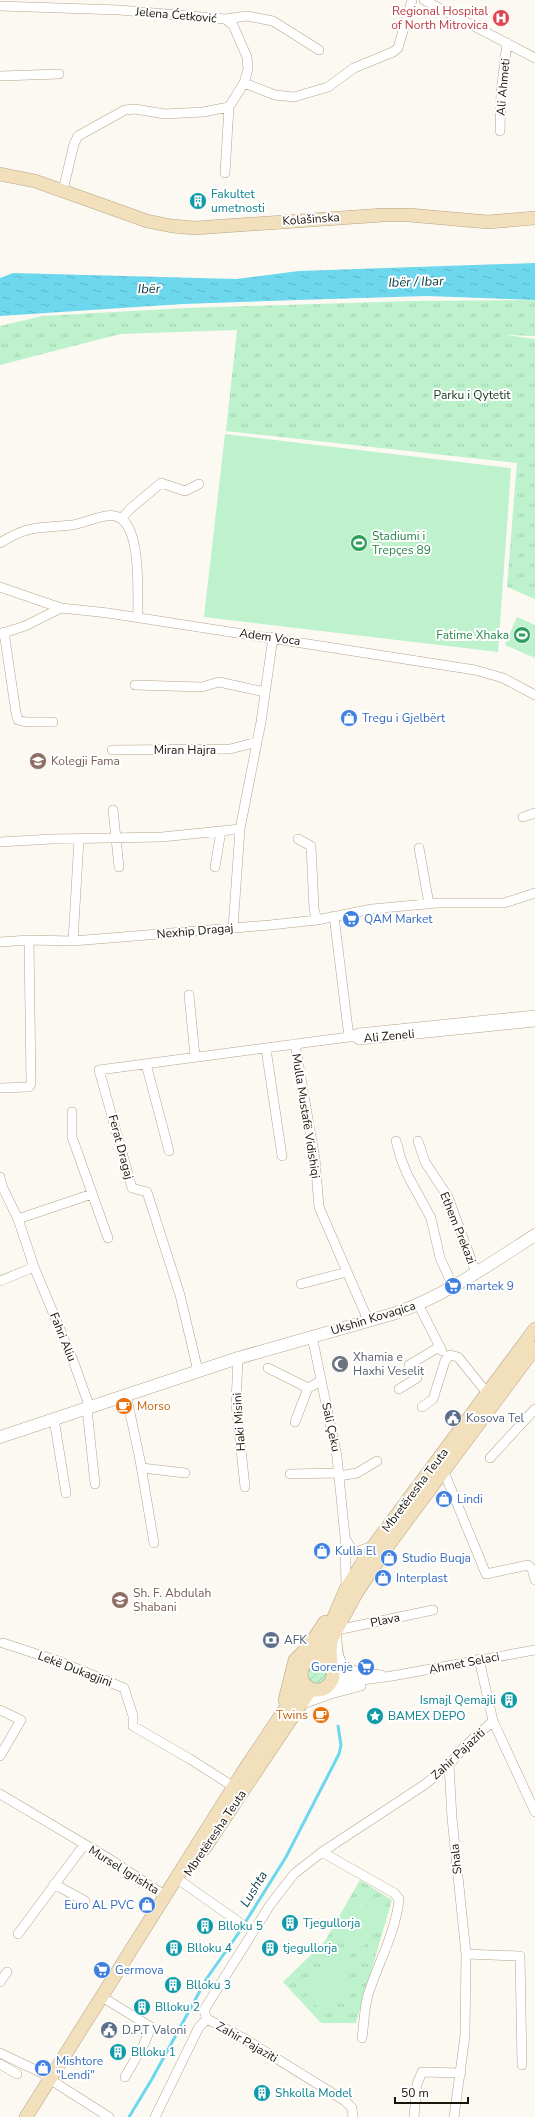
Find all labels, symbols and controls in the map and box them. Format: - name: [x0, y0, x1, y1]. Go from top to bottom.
- street label: Jelena Ćetković: [134, 3, 218, 27]
- place label: Regional Hospital of North Mitrovica: [391, 3, 488, 33]
- hospital icon: Regional Hospital of North Mitrovica: [491, 8, 511, 28]
- street label: Ali Ahmeti: [493, 58, 513, 116]
- place label: Fakultet umetnosti: [211, 186, 265, 216]
- building icon: Fakultet umetnosti: [188, 191, 208, 211]
- street label: Kolašinska: [282, 209, 340, 229]
- water label: Ibër / Ibar: [388, 272, 444, 292]
- water label: Ibër: [138, 280, 161, 298]
- park label: Parku i Qytetit: [434, 387, 511, 403]
- place label: Stadiumi i Trepçes 89: [372, 528, 431, 558]
- sports icon: Stadiumi i Trepçes 89: [349, 533, 369, 553]
- street label: Adem Voca: [238, 625, 302, 649]
- sports icon: Fatime Xhaka: [512, 625, 532, 645]
- place label: Fatime Xhaka: [436, 627, 509, 643]
- shop icon: Tregu i Gjelbërt: [339, 708, 359, 728]
- place label: Tregu i Gjelbërt: [362, 710, 446, 726]
- street label: Miran Hajra: [154, 742, 216, 758]
- school or university icon: Kolegji Fama: [28, 751, 48, 771]
- place label: Kolegji Fama: [51, 753, 120, 769]
- supermarket icon: QAM Market: [341, 909, 361, 929]
- place label: QAM Market: [364, 911, 433, 927]
- street label: Nexhip Dragaj: [156, 920, 234, 942]
- street label: Ali Zeneli: [363, 1026, 415, 1046]
- street label: Mulla Mustafë Vidishiqi: [288, 1052, 324, 1180]
- street label: Ferat Dragaj: [105, 1113, 137, 1181]
- street label: Ethem Prekazi: [436, 1190, 480, 1266]
- supermarket icon: martek 9: [443, 1276, 463, 1296]
- place label: martek 9: [466, 1278, 514, 1294]
- street label: Ukshin Kovaqica: [329, 1297, 417, 1339]
- street label: Fahri Aliu: [46, 1310, 80, 1364]
- place label: Xhamia e Haxhi Veselit: [353, 1349, 425, 1379]
- mosque icon: Xhamia e Haxhi Veselit: [330, 1354, 350, 1374]
- street label: Haki Misini: [229, 1392, 249, 1452]
- cafe icon: Morso: [114, 1396, 134, 1416]
- place label: Morso: [137, 1398, 171, 1414]
- street label: Sali Çeku: [318, 1401, 344, 1453]
- public building icon: Kosova Tel: [443, 1408, 463, 1428]
- place label: Kosova Tel: [466, 1410, 525, 1426]
- street label: Mbretëresha Teuta: [378, 1445, 452, 1535]
- shop icon: Lindi: [434, 1489, 454, 1509]
- place label: Lindi: [457, 1491, 483, 1507]
- shop icon: Kulla El: [312, 1541, 332, 1561]
- place label: Kulla El: [335, 1543, 377, 1559]
- shop icon: Studio Buqja: [379, 1548, 399, 1568]
- place label: Studio Buqja: [402, 1550, 471, 1566]
- shop icon: Interplast: [373, 1568, 393, 1588]
- place label: Interplast: [396, 1570, 448, 1586]
- place label: Sh. F. Abdulah Shabani: [133, 1585, 211, 1615]
- school or university icon: Sh. F. Abdulah Shabani: [110, 1590, 130, 1610]
- street label: Plava: [369, 1609, 401, 1631]
- bank icon: AFK: [261, 1630, 281, 1650]
- place label: AFK: [284, 1632, 307, 1648]
- street label: Lekë Dukagjini: [36, 1647, 114, 1691]
- street label: Ahmet Selaci: [427, 1648, 501, 1678]
- supermarket icon: Gorenje: [356, 1657, 376, 1677]
- place label: Gorenje: [311, 1659, 353, 1675]
- building icon: Ismajl Qemajli: [499, 1690, 519, 1710]
- place label: Ismajl Qemajli: [420, 1692, 496, 1708]
- cafe icon: Twins: [311, 1705, 331, 1725]
- place icon: BAMEX DEPO: [365, 1706, 385, 1726]
- place label: Twins: [276, 1707, 308, 1723]
- place label: BAMEX DEPO: [388, 1708, 465, 1724]
- street label: Zahir Pajaziti: [428, 1725, 488, 1783]
- street label: Mbretëresha Teuta: [180, 1787, 250, 1879]
- street label: Mursel Igrishta: [86, 1842, 162, 1898]
- street label: Shala: [446, 1843, 466, 1875]
- water label: Lushta: [236, 1867, 272, 1910]
- shop icon: Euro AL PVC: [137, 1895, 157, 1915]
- place label: Euro AL PVC: [64, 1897, 134, 1913]
- building icon: Tjegullorja: [280, 1913, 300, 1933]
- place label: Tjegullorja: [303, 1915, 360, 1931]
- building icon: Blloku 5: [195, 1916, 215, 1936]
- place label: Blloku 5: [218, 1918, 263, 1934]
- building icon: Blloku 4: [164, 1938, 184, 1958]
- building icon: tjegullorja: [260, 1938, 280, 1958]
- place label: Blloku 4: [187, 1940, 232, 1956]
- place label: tjegullorja: [283, 1940, 337, 1956]
- supermarket icon: Germova: [92, 1960, 112, 1980]
- place label: Germova: [115, 1962, 164, 1978]
- building icon: Blloku 3: [163, 1975, 183, 1995]
- place label: Blloku 3: [186, 1977, 231, 1993]
- building icon: Blloku 2: [132, 1997, 152, 2017]
- place label: Blloku 2: [155, 1999, 200, 2015]
- street label: Zahir Pajaziti: [213, 2018, 281, 2066]
- public building icon: D.P.T Valoni: [99, 2020, 119, 2040]
- place label: D.P.T Valoni: [122, 2022, 186, 2038]
- building icon: Blloku 1: [108, 2042, 128, 2062]
- place label: Blloku 1: [131, 2044, 176, 2060]
- place label: Mishtore "Lendi": [56, 2053, 103, 2083]
- shop icon: Mishtore "Lendi": [33, 2058, 53, 2078]
- scale bar: [395, 2079, 468, 2105]
- building icon: Shkolla Model: [252, 2083, 272, 2103]
- place label: Shkolla Model: [275, 2085, 353, 2101]
- text: 50 m: [401, 2085, 429, 2101]

